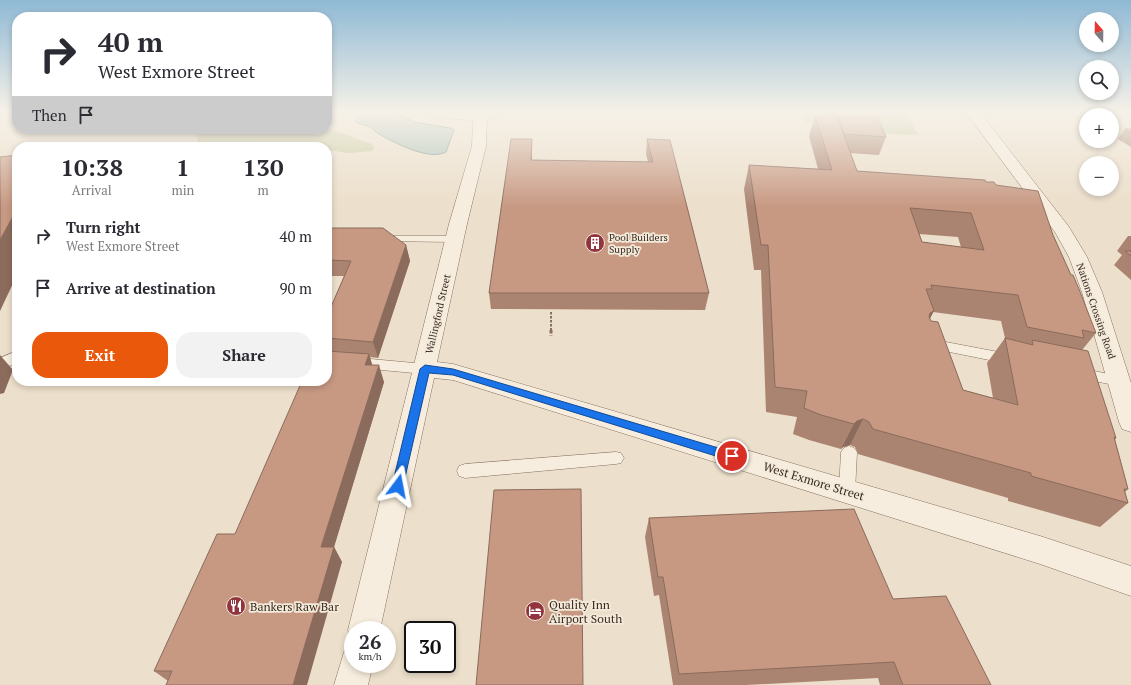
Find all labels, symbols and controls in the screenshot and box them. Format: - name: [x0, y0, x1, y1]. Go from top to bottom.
- north arrow: [1079, 12, 1119, 52]
- map controls: [1079, 12, 1119, 196]
- text: 40 m: [98, 23, 163, 60]
- icon: right: [32, 28, 84, 80]
- text: West Exmore Street: [98, 59, 255, 83]
- button: search: [1079, 60, 1119, 100]
- icon: arrive: [75, 104, 97, 126]
- text: Then: [32, 105, 67, 125]
- button: +: [1079, 108, 1119, 148]
- text: 10:38: [60, 151, 123, 183]
- text: 1: [176, 151, 190, 183]
- text: 130: [243, 151, 283, 183]
- button: −: [1079, 156, 1119, 196]
- text: Arrival: [72, 181, 112, 199]
- text: min: [171, 181, 194, 199]
- text: m: [258, 181, 269, 199]
- text: Turn right: [66, 217, 141, 237]
- icon: right: [32, 225, 54, 247]
- text: 40 m: [279, 226, 312, 246]
- place label: Pool Builders Supply: [609, 231, 668, 256]
- building icon: Pool Builders Supply: [584, 232, 606, 254]
- text: West Exmore Street: [66, 237, 180, 255]
- street label: Nations Crossing Road: [1073, 261, 1119, 361]
- street label: Wallingford Street: [423, 273, 454, 355]
- icon: arrive: [32, 277, 54, 299]
- text: Arrive at destination: [66, 278, 216, 298]
- text: 90 m: [279, 278, 312, 298]
- button: Exit: [32, 332, 168, 378]
- button: Share: [176, 332, 312, 378]
- pin: [715, 439, 749, 473]
- icon: arrive: [721, 445, 743, 467]
- street label: West Exmore Street: [762, 459, 867, 504]
- position arrow: [377, 465, 419, 507]
- restaurant icon: Bankers Raw Bar: [225, 595, 247, 617]
- place label: Quality Inn Airport South: [549, 597, 622, 626]
- place label: Bankers Raw Bar: [250, 599, 339, 614]
- hotel icon: Quality Inn Airport South: [524, 600, 546, 622]
- speed limit sign: 30: [404, 621, 456, 673]
- text: 26: [359, 628, 381, 655]
- text: km/h: [358, 650, 382, 663]

